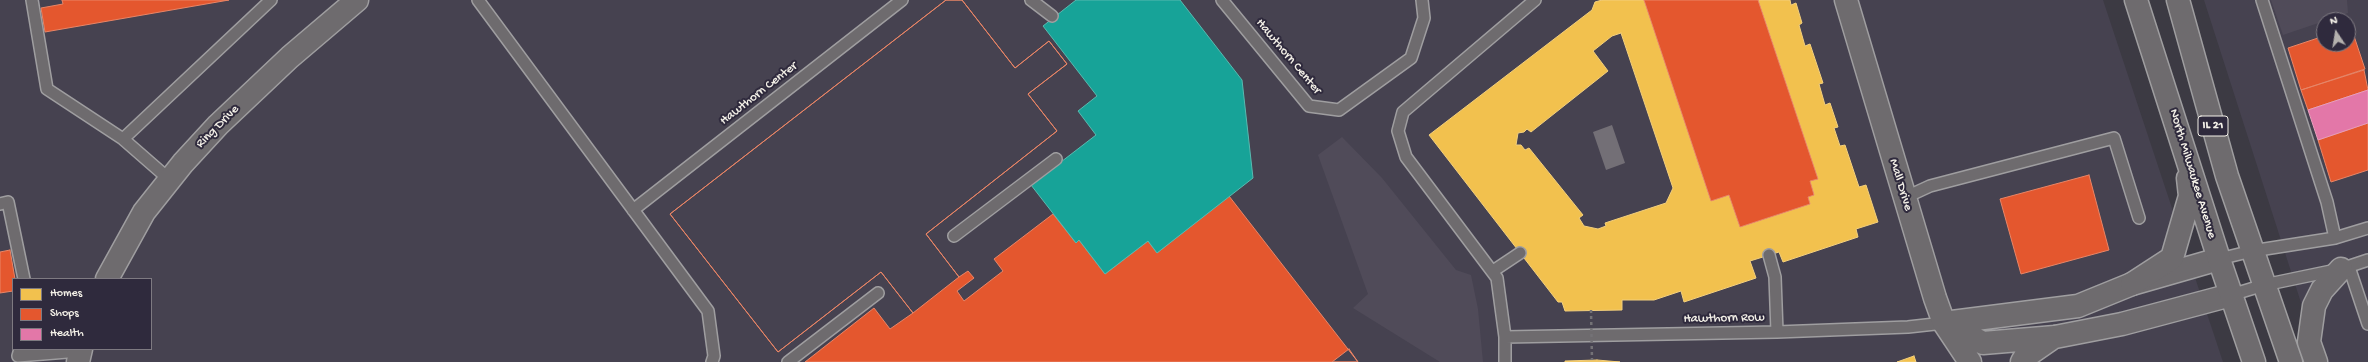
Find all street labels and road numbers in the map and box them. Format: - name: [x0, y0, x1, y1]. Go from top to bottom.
- street label: Hawthorn Center: [1252, 16, 1324, 98]
- street label: Hawthorn Center: [717, 59, 801, 129]
- street label: Ring Drive: [193, 102, 243, 152]
- street label: North Milwaukee Avenue: [2165, 107, 2219, 241]
- road number: IL 21: [2198, 116, 2228, 136]
- street label: Mall Drive: [1885, 157, 1915, 213]
- street label: Hawthorn Row: [1683, 310, 1765, 328]

